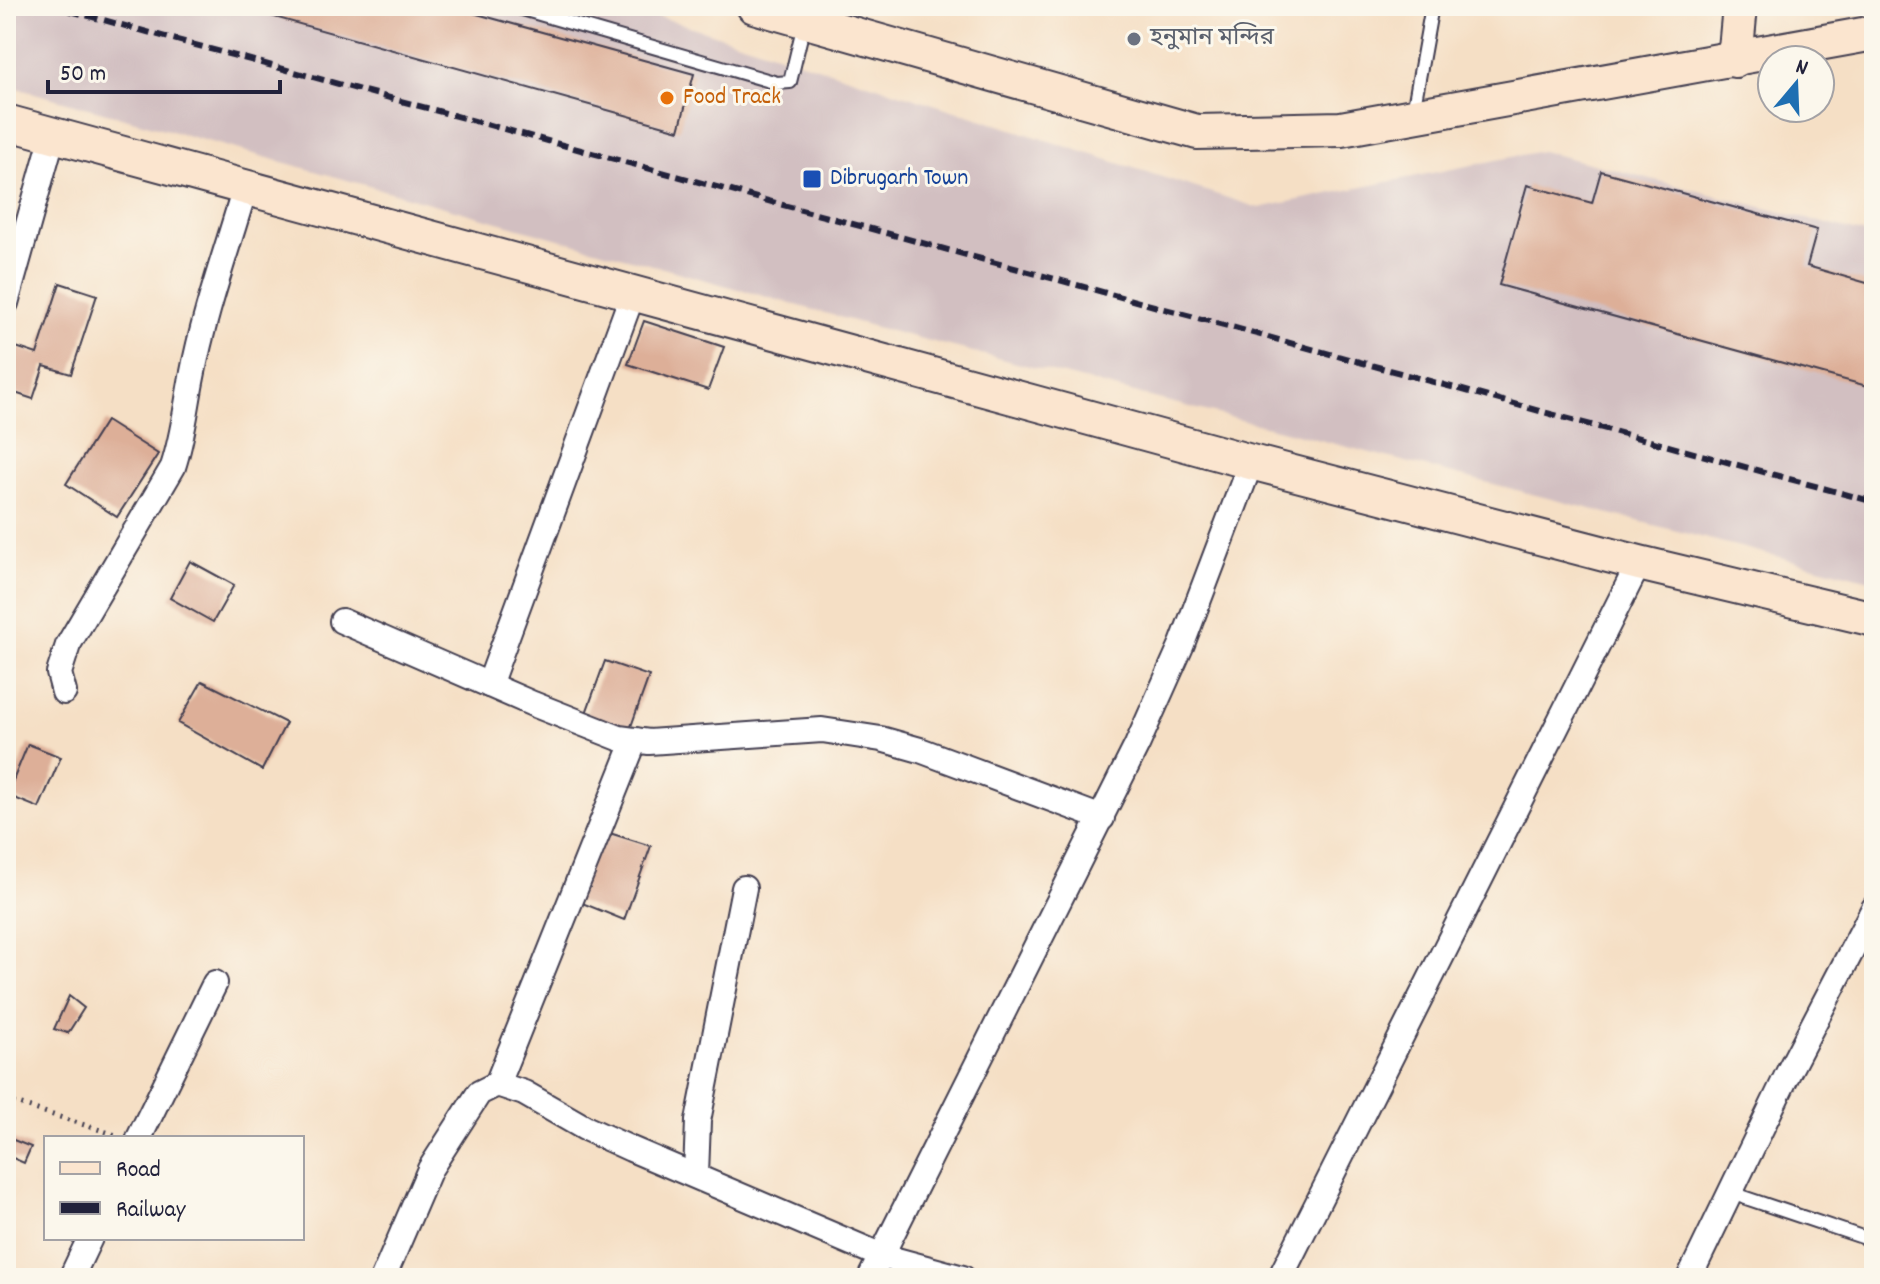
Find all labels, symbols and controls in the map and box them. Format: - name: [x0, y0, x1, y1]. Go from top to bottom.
- place label: হনুমান মন্দির: [1149, 22, 1275, 56]
- marker: হনুমান মন্দির: [1125, 30, 1143, 48]
- scale bar: [48, 44, 280, 94]
- north arrow: [1756, 44, 1836, 124]
- text: N: [1791, 52, 1812, 85]
- text: 50 m: [60, 58, 106, 92]
- place label: Food Track: [683, 81, 781, 115]
- marker: Food Track: [658, 89, 676, 107]
- place label: Dibrugarh Town: [830, 162, 968, 196]
- marker: Dibrugarh Town: [801, 168, 823, 190]
- legend: [44, 1136, 304, 1240]
- text: Road: [116, 1154, 161, 1188]
- text: Railway: [116, 1194, 187, 1228]

